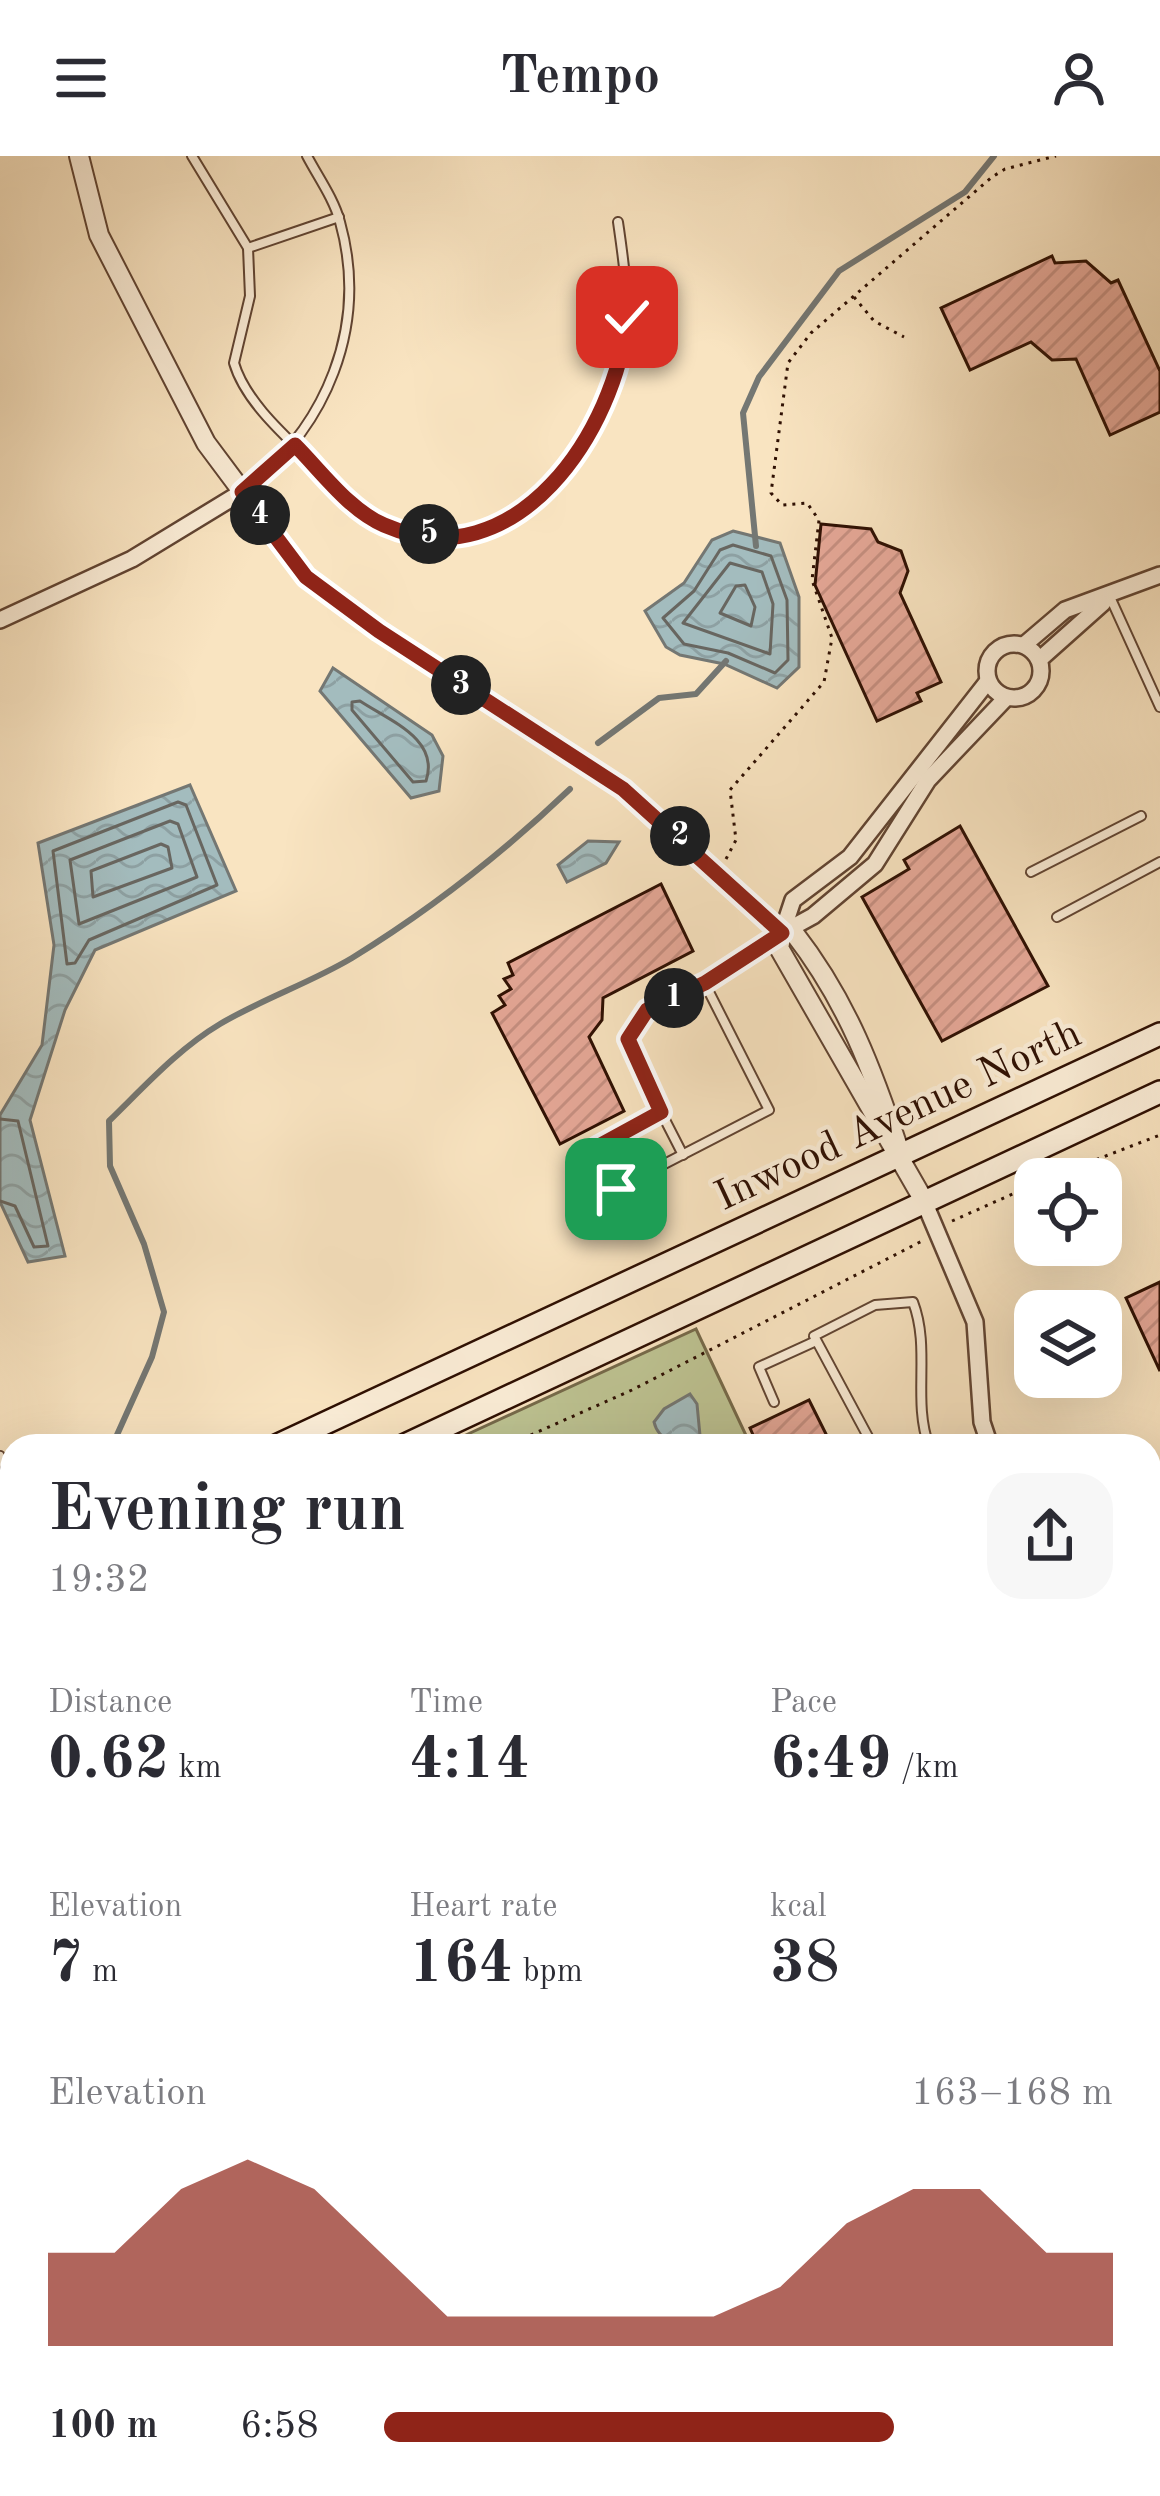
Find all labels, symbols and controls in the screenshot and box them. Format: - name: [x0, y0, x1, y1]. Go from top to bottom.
- icon: menu: [48, 45, 114, 111]
- icon: person: [1046, 45, 1112, 111]
- text: Tempo: [500, 51, 660, 105]
- pin: [576, 266, 678, 368]
- icon: check: [594, 284, 660, 350]
- pin: 4: [230, 485, 290, 545]
- text: 4: [250, 498, 270, 531]
- pin: 5: [399, 504, 459, 564]
- text: 5: [419, 517, 439, 550]
- pin: 3: [431, 655, 491, 715]
- text: 3: [451, 668, 471, 701]
- pin: 2: [650, 806, 710, 866]
- text: 2: [670, 819, 690, 852]
- pin: 1: [644, 968, 704, 1028]
- text: 1: [664, 981, 684, 1014]
- street label: Inwood Avenue North: [709, 1013, 1088, 1220]
- pin: [565, 1138, 667, 1240]
- icon: arrive: [583, 1156, 649, 1222]
- map controls: [1014, 1158, 1122, 1398]
- button: locate: [1014, 1158, 1122, 1266]
- button: layers: [1014, 1290, 1122, 1398]
- button: share: [987, 1473, 1113, 1599]
- text: Evening run: [48, 1479, 406, 1545]
- text: 19:32: [48, 1561, 149, 1600]
- text: Distance: [48, 1687, 172, 1720]
- text: Time: [409, 1687, 483, 1720]
- text: Pace: [770, 1687, 837, 1720]
- text: 0.62: [48, 1731, 169, 1791]
- text: 4:14: [409, 1731, 530, 1791]
- text: 6:49: [770, 1731, 891, 1791]
- text: km: [169, 1752, 222, 1785]
- text: /km: [891, 1752, 959, 1785]
- text: Elevation: [48, 1891, 182, 1924]
- text: Heart rate: [409, 1891, 557, 1924]
- text: kcal: [770, 1891, 827, 1924]
- text: 7: [48, 1935, 83, 1995]
- text: 164: [409, 1935, 513, 1995]
- text: 38: [770, 1935, 840, 1995]
- text: m: [83, 1956, 118, 1989]
- text: bpm: [513, 1956, 583, 1989]
- text: Elevation: [48, 2074, 207, 2113]
- text: 163–168 m: [911, 2074, 1113, 2113]
- text: 100 m: [48, 2407, 158, 2446]
- text: 6:58: [240, 2407, 319, 2446]

